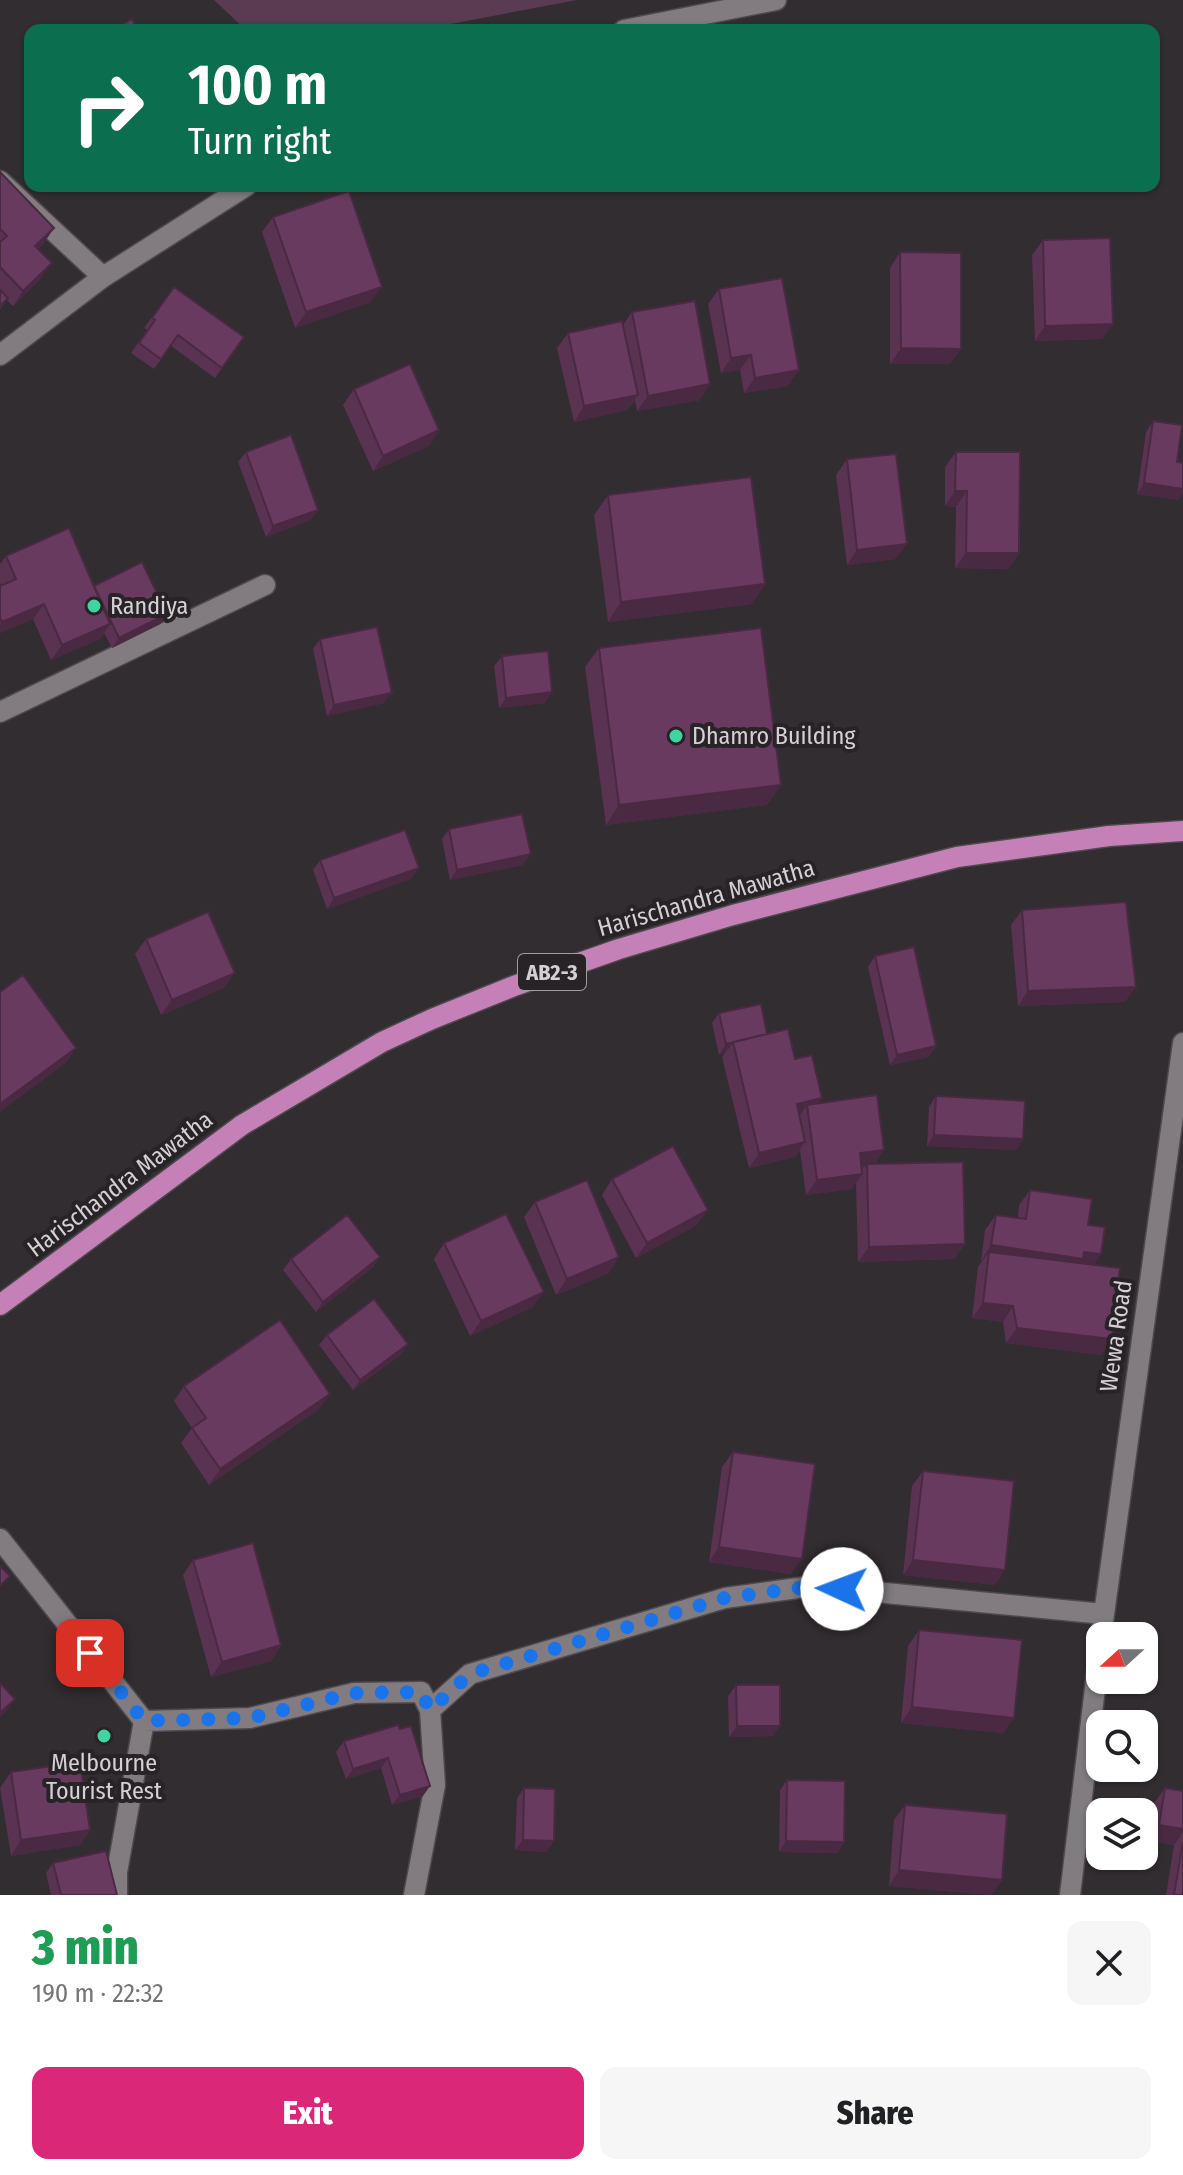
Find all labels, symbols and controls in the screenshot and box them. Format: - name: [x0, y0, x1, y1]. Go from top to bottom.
- text: 100 m: [188, 52, 327, 119]
- icon: right: [56, 56, 160, 160]
- text: Turn right: [188, 120, 331, 164]
- place label: Randiya: [110, 592, 188, 620]
- marker: Randiya: [85, 597, 103, 615]
- place label: Dhamro Building: [692, 722, 856, 750]
- marker: Dhamro Building: [667, 727, 685, 745]
- street label: Harischandra Mawatha: [594, 854, 818, 942]
- road number: AB2-3: [518, 954, 586, 990]
- street label: Harischandra Mawatha: [22, 1105, 218, 1263]
- street label: Wewa Road: [1094, 1279, 1138, 1393]
- position arrow: [800, 1547, 884, 1631]
- pin: [56, 1619, 124, 1687]
- north arrow: [1086, 1622, 1158, 1694]
- map controls: [1086, 1622, 1158, 1870]
- icon: arrive: [68, 1631, 112, 1675]
- button: search: [1086, 1710, 1158, 1782]
- marker: Melbourne Tourist Rest: [95, 1727, 113, 1745]
- place label: Melbourne Tourist Rest: [46, 1749, 162, 1805]
- button: layers: [1086, 1798, 1158, 1870]
- text: 3 min: [32, 1919, 139, 1977]
- button: close: [1067, 1921, 1151, 2005]
- text: 190 m · 22:32: [32, 1978, 164, 2009]
- button: Exit: [32, 2067, 584, 2159]
- button: Share: [600, 2067, 1151, 2159]

